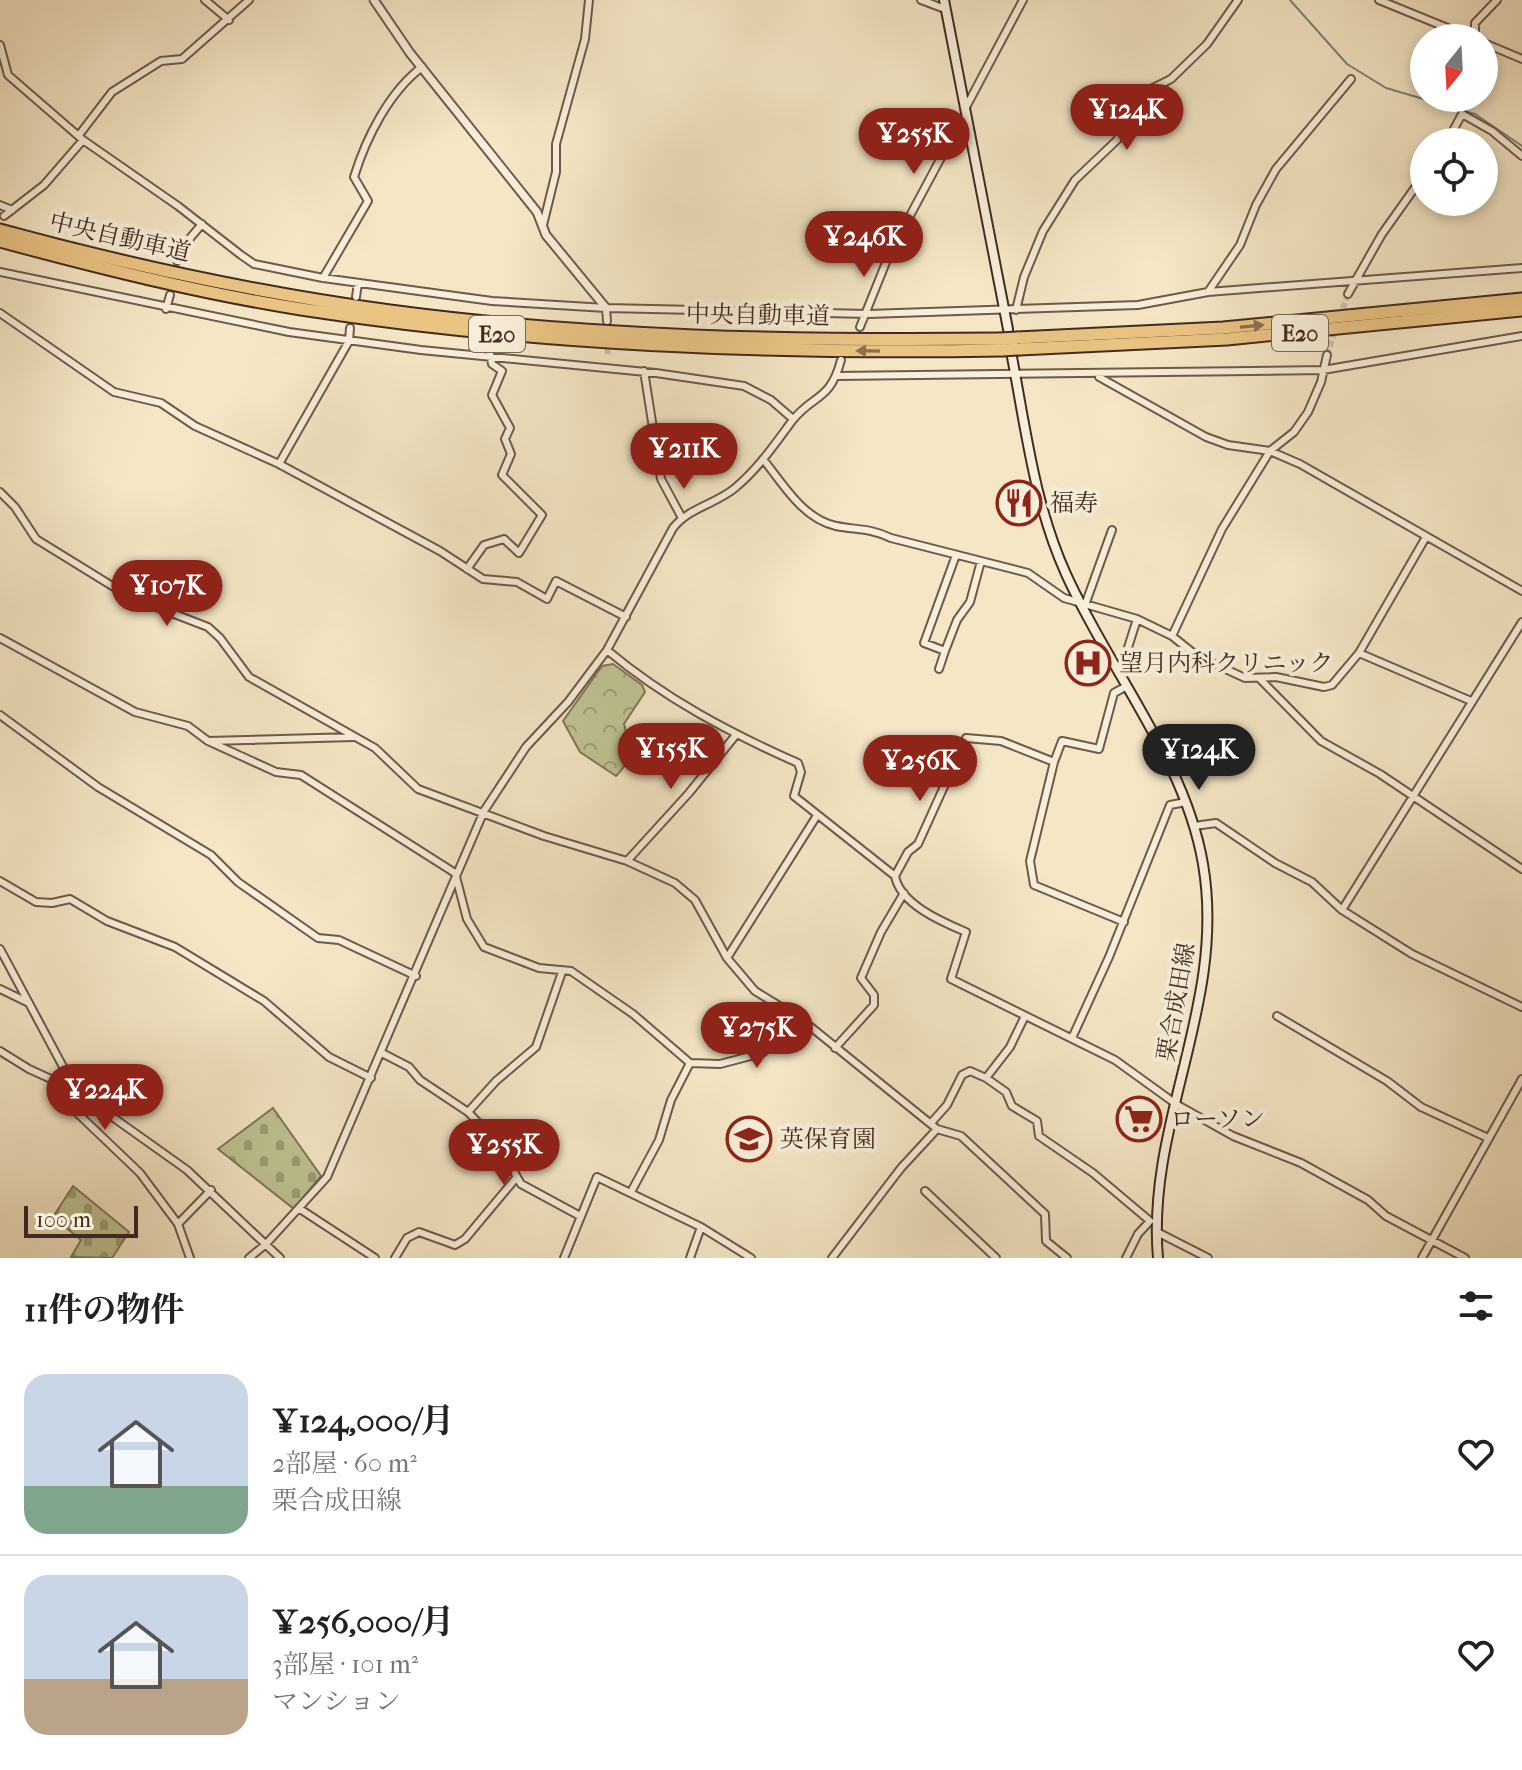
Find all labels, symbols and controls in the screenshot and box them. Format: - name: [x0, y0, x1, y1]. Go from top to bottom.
- north arrow: [1410, 24, 1498, 112]
- map controls: [1410, 24, 1498, 216]
- pin: ¥124K: [1071, 84, 1183, 152]
- text: ¥124K: [1088, 94, 1166, 125]
- pin: ¥255K: [858, 108, 970, 176]
- text: ¥255K: [877, 118, 951, 149]
- button: locate: [1410, 128, 1498, 216]
- street label: 中央自動車道: [47, 207, 193, 267]
- pin: ¥246K: [808, 211, 920, 279]
- text: ¥246K: [823, 221, 905, 252]
- street label: 中央自動車道: [686, 300, 830, 330]
- road number: E20: [1272, 315, 1328, 351]
- road number: E20: [469, 316, 525, 352]
- one-way arrow: [1240, 319, 1265, 332]
- one-way arrow: [855, 345, 880, 357]
- pin: ¥211K: [628, 423, 740, 491]
- text: ¥211K: [648, 433, 720, 464]
- restaurant icon: 福寿: [995, 479, 1043, 527]
- place label: 福寿: [1050, 489, 1098, 517]
- pin: ¥107K: [111, 560, 223, 628]
- text: ¥107K: [129, 570, 205, 601]
- hospital icon: 望月内科クリニック: [1064, 639, 1112, 687]
- place label: 望月内科クリニック: [1119, 649, 1334, 677]
- pin: ¥155K: [615, 723, 727, 791]
- pin: ¥124K: [1143, 724, 1255, 792]
- text: ¥155K: [636, 733, 706, 764]
- text: ¥124K: [1160, 734, 1238, 765]
- pin: ¥256K: [864, 735, 976, 803]
- text: ¥256K: [881, 745, 959, 776]
- street label: 栗合成田線: [1152, 940, 1200, 1064]
- pin: ¥275K: [701, 1002, 813, 1070]
- text: ¥275K: [719, 1012, 795, 1043]
- pin: ¥224K: [49, 1064, 161, 1132]
- text: ¥224K: [64, 1074, 146, 1105]
- supermarket icon: ローソン: [1115, 1095, 1163, 1143]
- place label: ローソン: [1170, 1105, 1265, 1133]
- school or university icon: 英保育園: [725, 1115, 773, 1163]
- pin: ¥255K: [448, 1119, 560, 1187]
- place label: 英保育園: [780, 1125, 876, 1153]
- text: ¥255K: [467, 1129, 541, 1160]
- scale bar: [24, 1202, 138, 1238]
- text: 100 m: [36, 1207, 91, 1233]
- icon: filters: [1454, 1284, 1498, 1328]
- text: 11件の物件: [24, 1290, 184, 1330]
- text: ¥124,000/月: [272, 1401, 455, 1441]
- icon: home: [88, 1406, 184, 1502]
- icon: heart: [1454, 1432, 1498, 1476]
- text: 2部屋 · 60 m²: [272, 1448, 417, 1479]
- text: 栗合成田線: [272, 1485, 402, 1516]
- text: ¥256,000/月: [272, 1602, 455, 1642]
- icon: home: [88, 1607, 184, 1703]
- icon: heart: [1454, 1633, 1498, 1677]
- text: 3部屋 · 101 m²: [272, 1649, 418, 1680]
- text: マンション: [272, 1686, 401, 1717]

